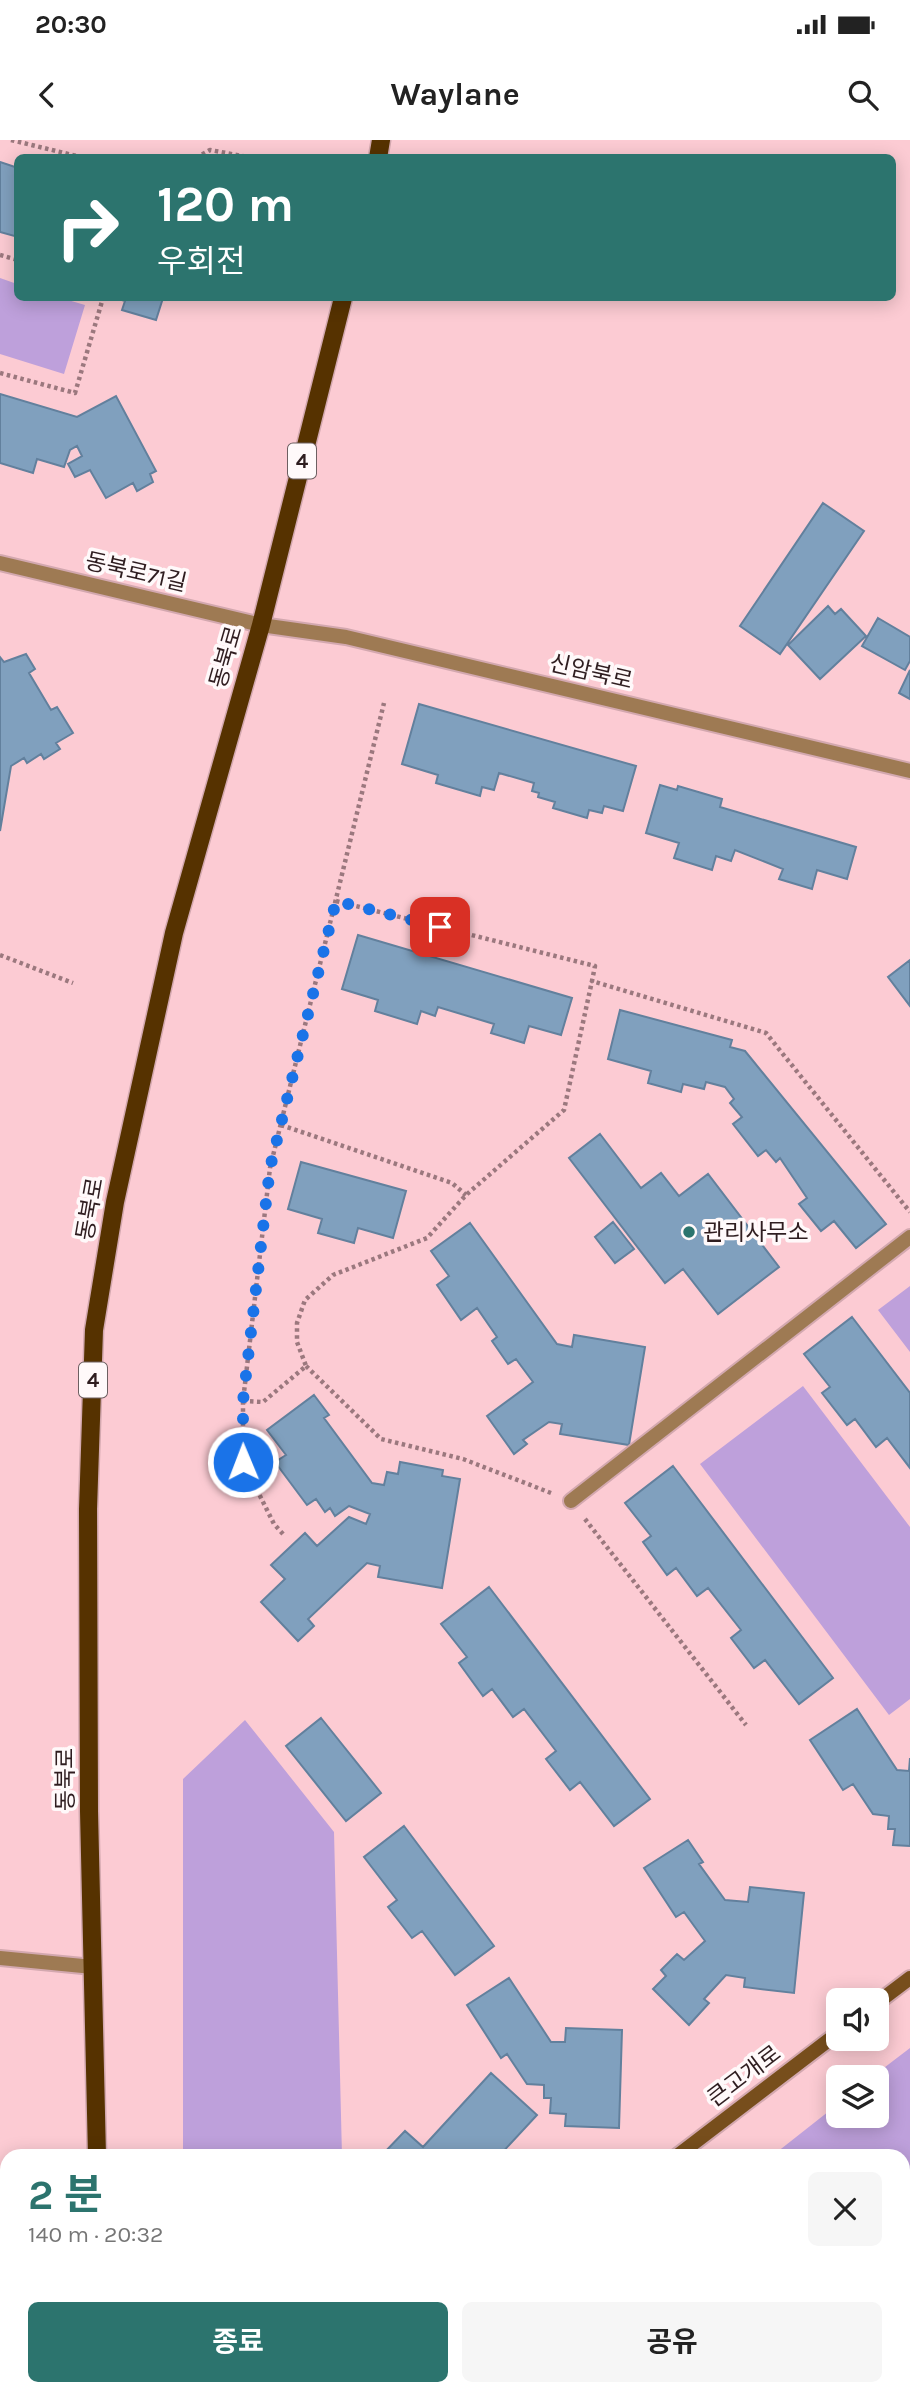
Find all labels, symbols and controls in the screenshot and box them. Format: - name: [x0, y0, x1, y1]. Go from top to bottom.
- text: 20:30: [35, 9, 107, 40]
- icon: back: [28, 76, 66, 114]
- text: Waylane: [390, 76, 520, 113]
- icon: search: [844, 76, 882, 114]
- text: 120 m: [157, 176, 294, 233]
- icon: right: [42, 182, 133, 273]
- text: 우회전: [157, 243, 245, 280]
- road number: 4: [288, 444, 316, 478]
- street label: 동북로71길: [83, 547, 189, 597]
- street label: 동북로: [204, 623, 248, 691]
- street label: 신암북로: [547, 649, 635, 695]
- pin: [410, 897, 470, 957]
- icon: arrive: [421, 908, 459, 946]
- street label: 동북로: [71, 1175, 109, 1243]
- place label: 관리사무소: [703, 1219, 809, 1246]
- marker: 관리사무소: [681, 1224, 697, 1240]
- road number: 4: [79, 1362, 107, 1398]
- position arrow: [206, 1425, 280, 1499]
- street label: 동북로: [52, 1747, 79, 1811]
- map controls: [826, 1988, 889, 2128]
- button: sound: [826, 1988, 889, 2051]
- street label: 큰고개로: [702, 2040, 786, 2112]
- button: layers: [826, 2065, 889, 2128]
- text: 2 분: [28, 2170, 103, 2220]
- button: close: [808, 2172, 882, 2246]
- text: 140 m · 20:32: [28, 2221, 163, 2248]
- button: 종료: [28, 2302, 448, 2382]
- button: 공유: [462, 2302, 882, 2382]

